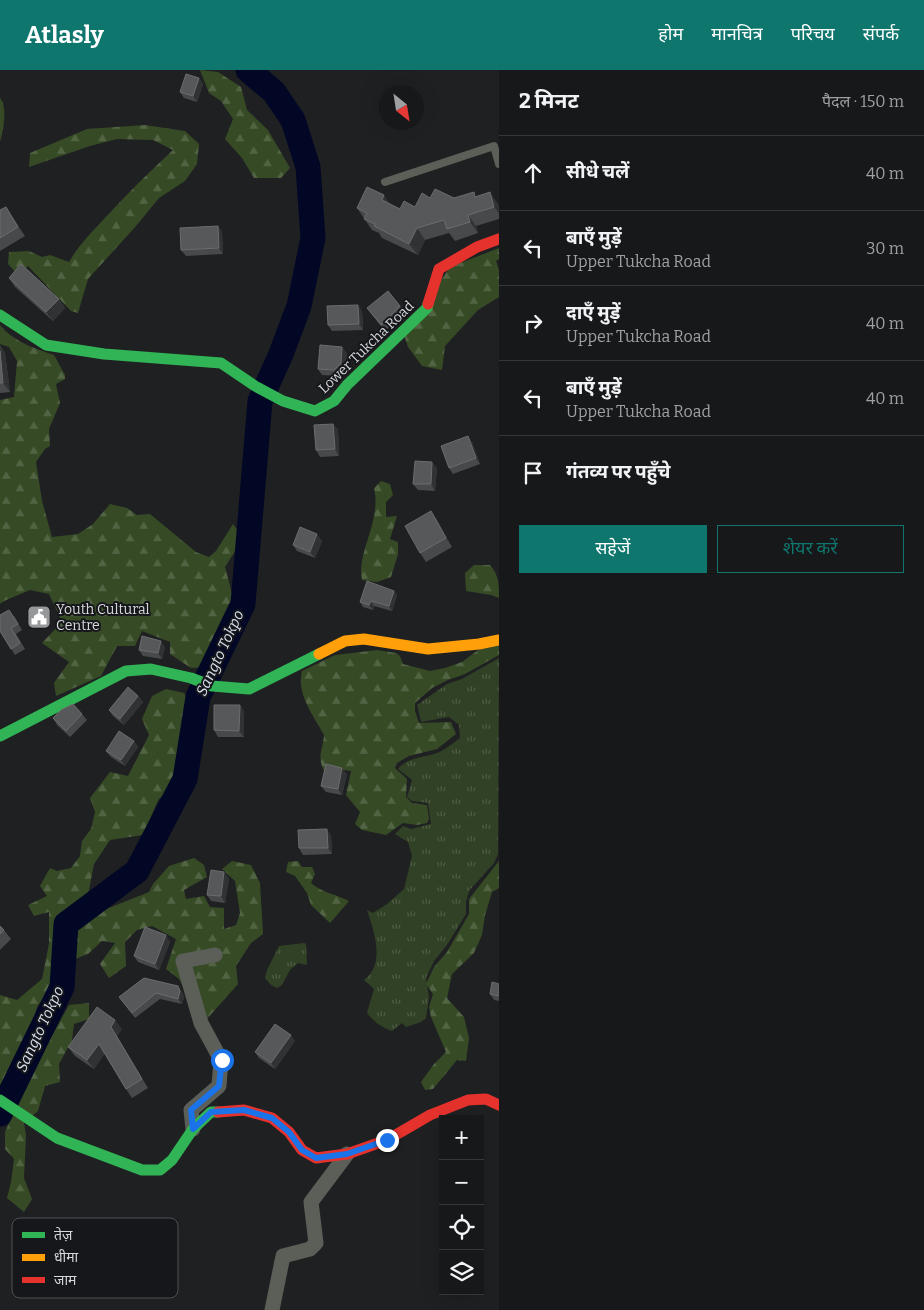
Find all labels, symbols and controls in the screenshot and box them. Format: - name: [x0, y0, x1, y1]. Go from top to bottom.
- text: Atlasly: [25, 21, 104, 49]
- text: होम: [658, 23, 683, 45]
- text: मानचित्र: [711, 23, 763, 45]
- text: परिचय: [791, 23, 835, 45]
- text: संपर्क: [863, 23, 899, 45]
- north arrow: [379, 85, 424, 130]
- text: 2 मिनट: [519, 88, 579, 114]
- text: पैदल · 150 m: [822, 92, 904, 111]
- icon: ahead: [519, 159, 547, 187]
- text: सीधे चलें: [566, 160, 629, 183]
- text: 40 m: [866, 164, 904, 183]
- text: बाएँ मुड़ें: [566, 226, 622, 249]
- icon: left: [519, 234, 547, 262]
- text: 30 m: [866, 239, 904, 258]
- text: Upper Tukcha Road: [566, 252, 711, 271]
- street label: Lower Tukcha Road: [315, 297, 418, 397]
- text: दाएँ मुड़ें: [566, 301, 620, 324]
- icon: right: [519, 309, 547, 337]
- text: 40 m: [866, 314, 904, 333]
- text: Upper Tukcha Road: [566, 327, 711, 346]
- text: बाएँ मुड़ें: [566, 376, 622, 399]
- icon: left: [519, 384, 547, 412]
- text: 40 m: [866, 389, 904, 408]
- text: Upper Tukcha Road: [566, 402, 711, 421]
- icon: arrive: [519, 459, 547, 487]
- text: गंतव्य पर पहुँचे: [566, 460, 671, 483]
- button: सहेजें: [519, 525, 707, 573]
- button: शेयर करें: [717, 525, 904, 573]
- place label: Youth Cultural Centre: [56, 601, 150, 634]
- public building icon: Youth Cultural Centre: [26, 604, 52, 630]
- water label: Sangto Tokpo: [192, 607, 248, 699]
- water label: Sangto Tokpo: [12, 983, 68, 1075]
- route start: [211, 1049, 234, 1072]
- map controls: [439, 1115, 484, 1295]
- button: +: [439, 1115, 484, 1160]
- route end: [376, 1129, 399, 1152]
- button: −: [439, 1160, 484, 1205]
- button: locate: [439, 1205, 484, 1250]
- legend: [12, 1218, 178, 1298]
- text: तेज़: [54, 1226, 73, 1244]
- text: धीमा: [54, 1249, 79, 1266]
- button: layers: [439, 1250, 484, 1295]
- text: जाम: [54, 1272, 77, 1289]

